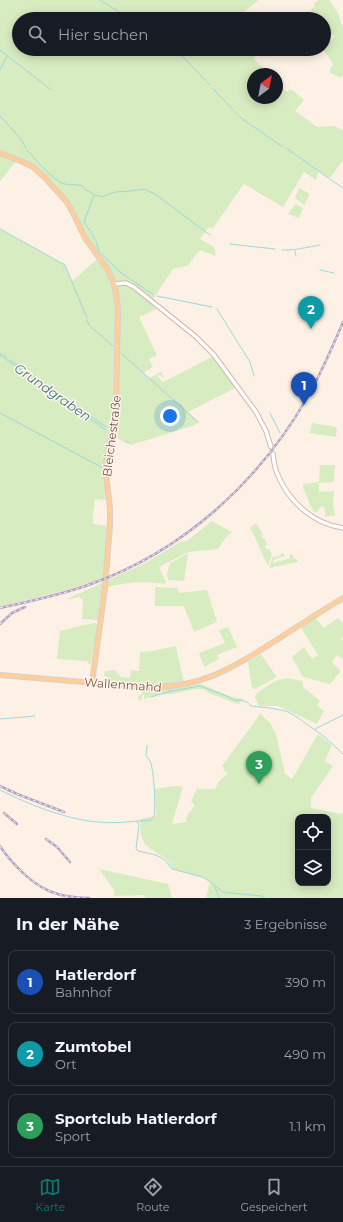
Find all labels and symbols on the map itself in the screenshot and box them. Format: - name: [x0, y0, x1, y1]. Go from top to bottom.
- north arrow: [247, 68, 283, 104]
- pin: 2: [298, 296, 324, 329]
- water label: Grundgraben: [12, 360, 94, 424]
- pin: 1: [291, 372, 317, 405]
- street label: Bleichestraße: [99, 394, 124, 478]
- your location: [160, 406, 180, 426]
- street label: Wallenmahd: [84, 674, 162, 695]
- pin: 3: [246, 751, 272, 784]

